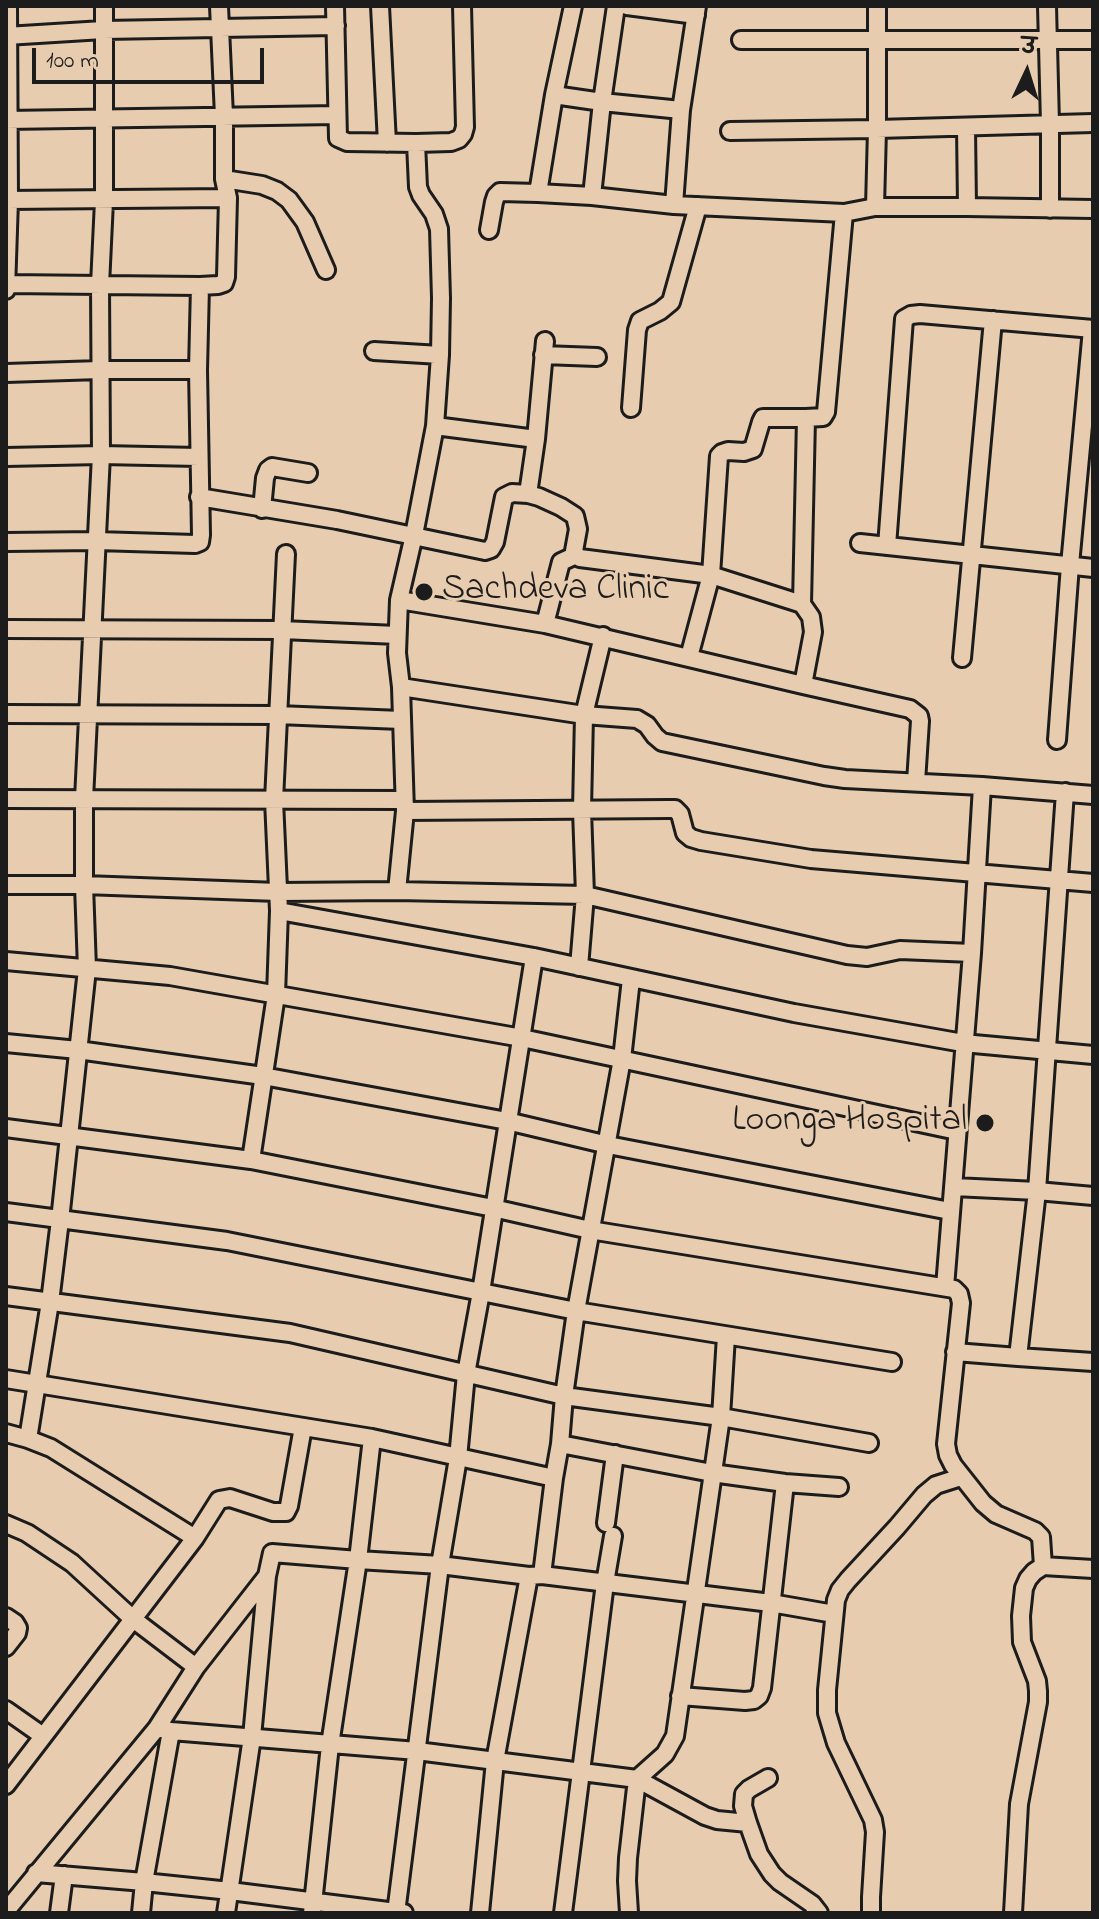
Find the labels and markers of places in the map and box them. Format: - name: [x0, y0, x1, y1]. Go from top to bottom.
- place label: Sachdeva Clinic: [442, 570, 669, 614]
- marker: Sachdeva Clinic: [413, 581, 435, 603]
- place label: Loonga Hospital: [732, 1101, 967, 1145]
- marker: Loonga Hospital: [974, 1112, 996, 1134]

